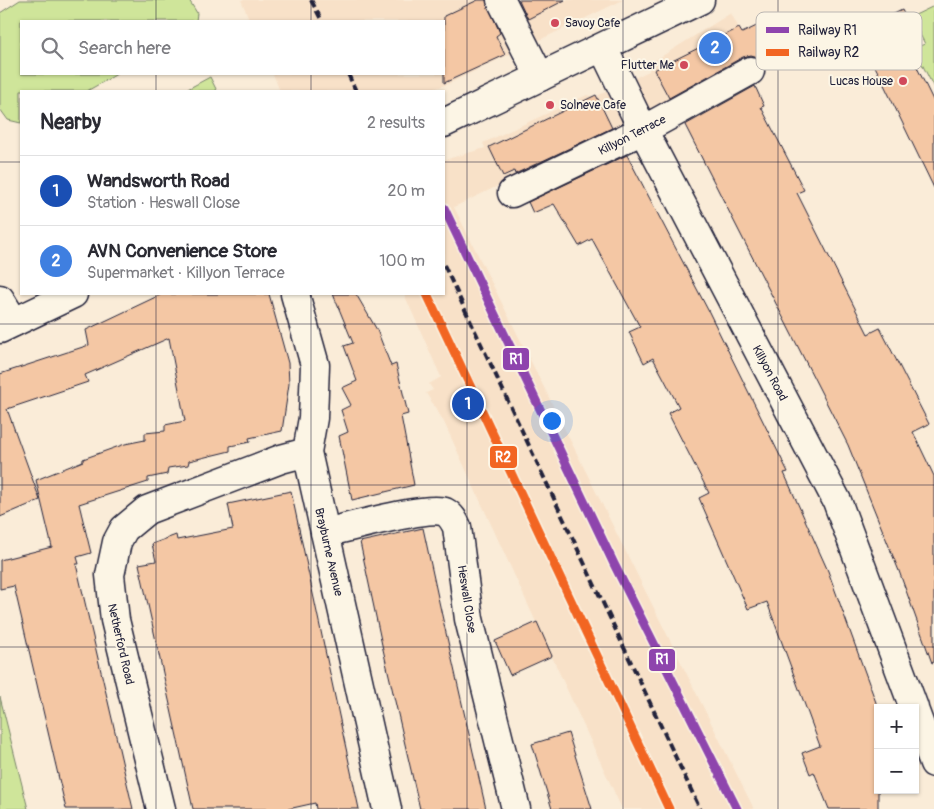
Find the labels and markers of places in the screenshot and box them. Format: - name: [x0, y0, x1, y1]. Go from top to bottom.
- place label: Savoy Cafe: [565, 16, 620, 31]
- marker: Savoy Cafe: [549, 17, 561, 29]
- pin: 2: [699, 29, 731, 67]
- place label: Flutter Me: [621, 58, 674, 73]
- marker: Flutter Me: [678, 59, 690, 71]
- place label: Lucas House: [829, 74, 893, 89]
- marker: Lucas House: [897, 75, 909, 87]
- place label: Solneve Cafe: [560, 98, 626, 113]
- marker: Solneve Cafe: [544, 99, 556, 111]
- pin: 1: [452, 385, 484, 423]

